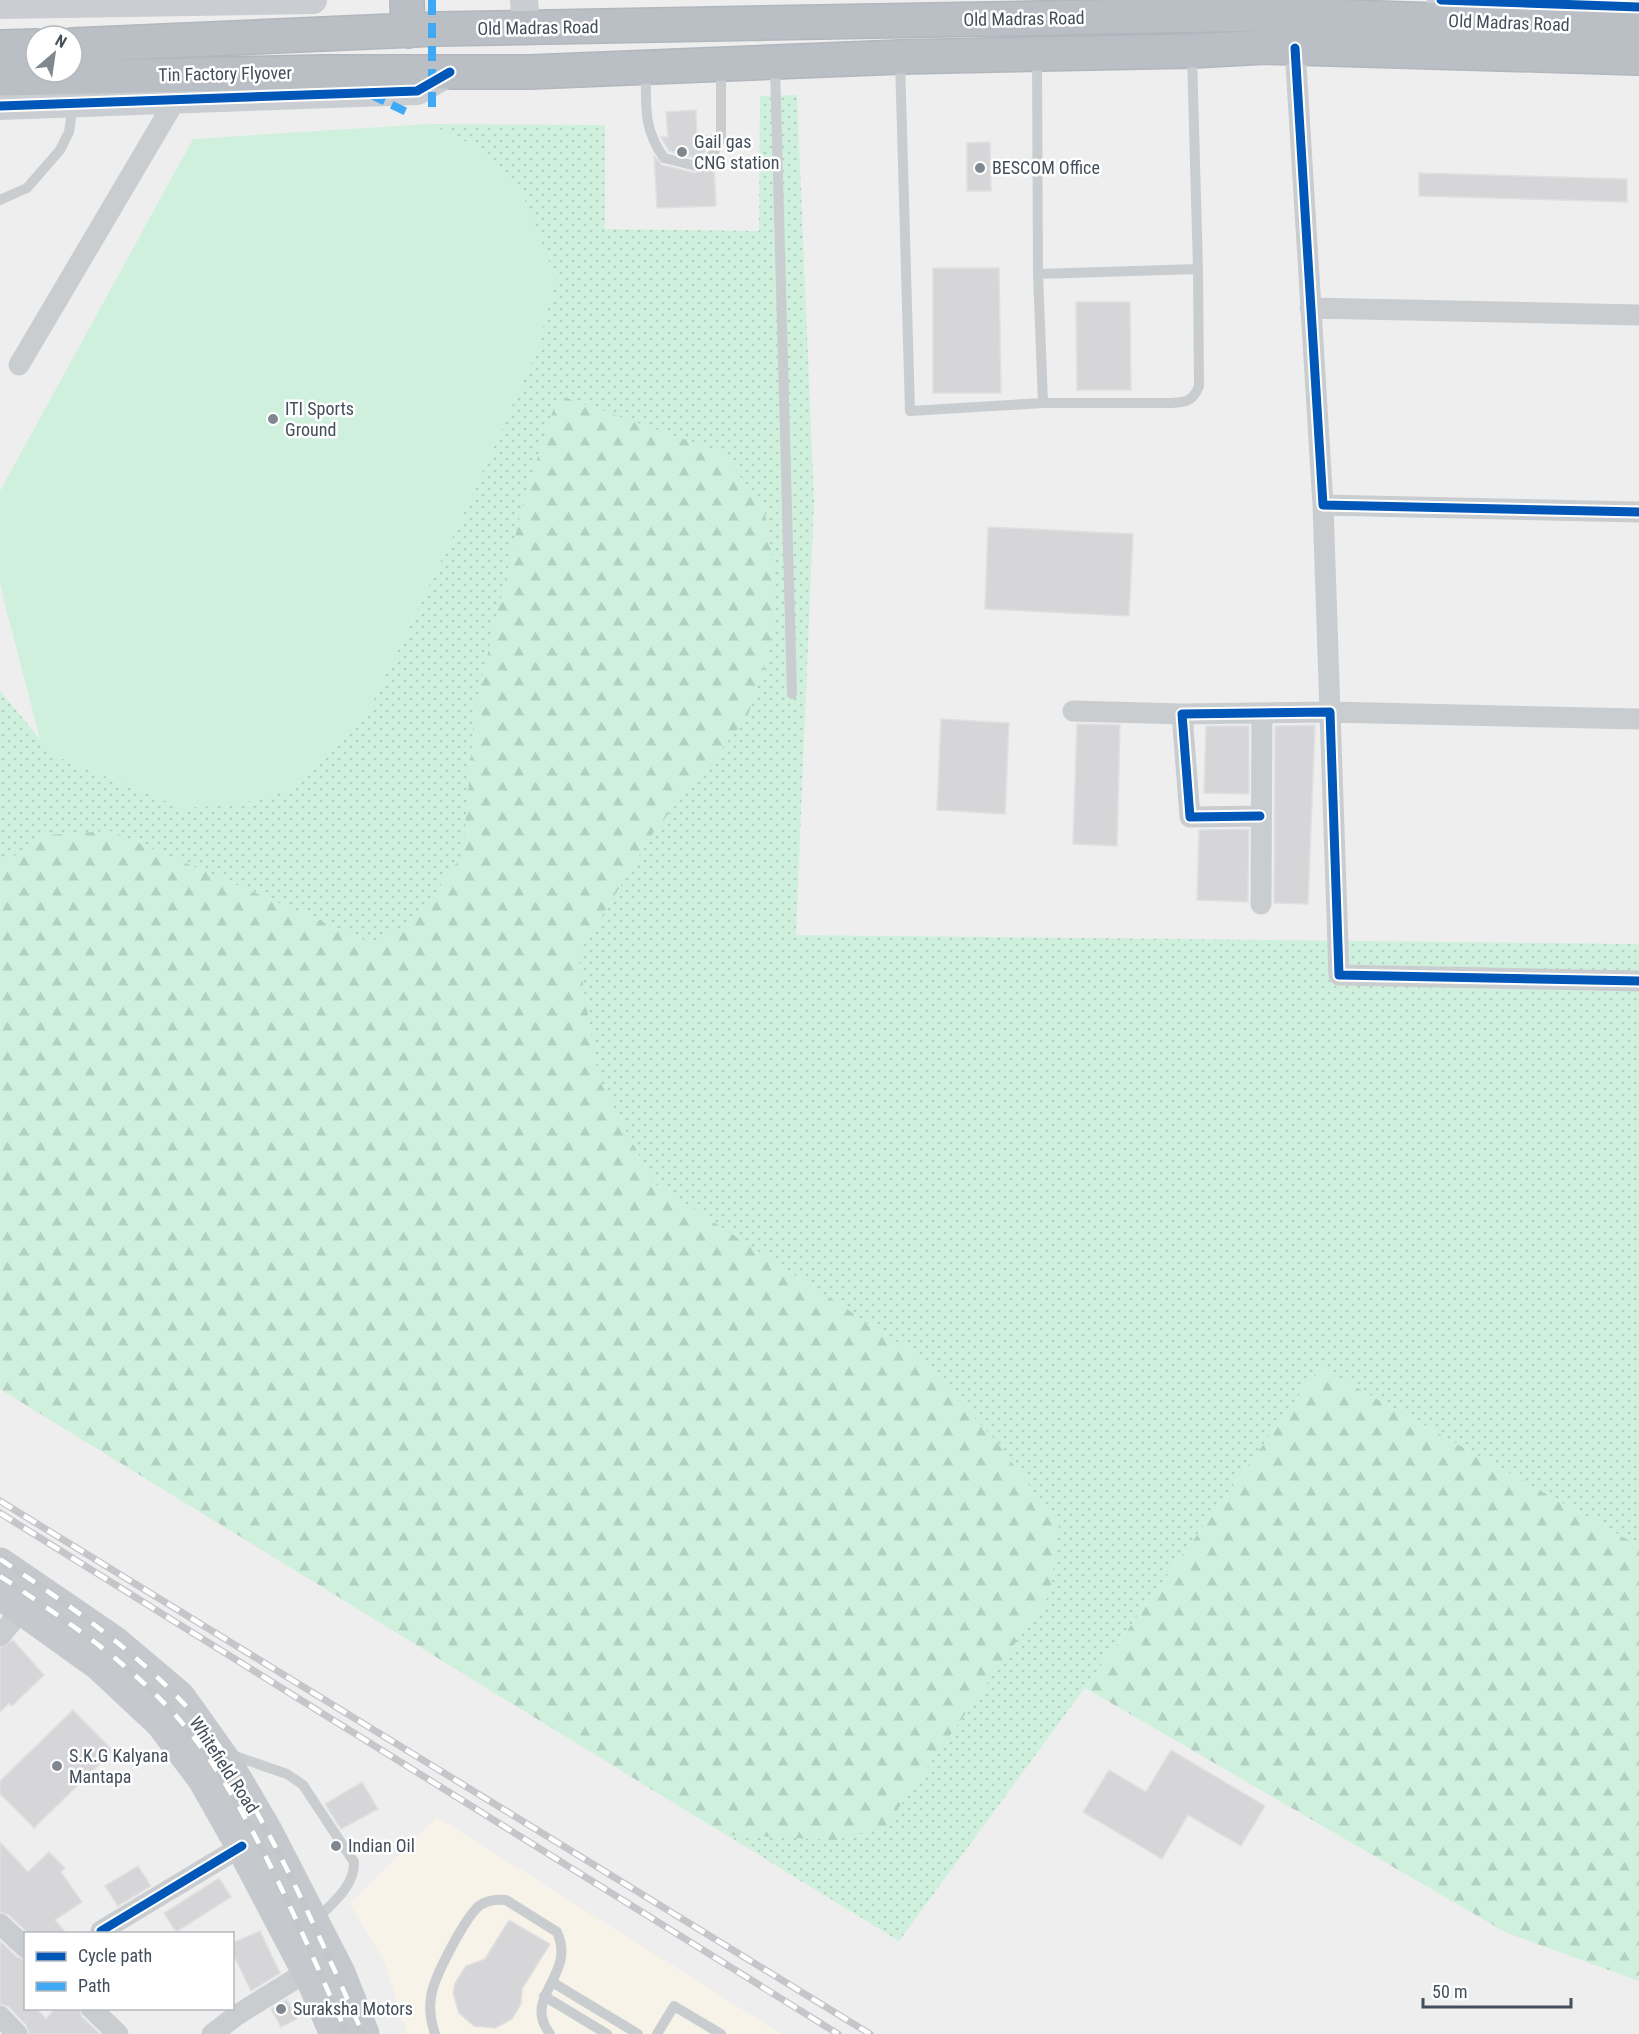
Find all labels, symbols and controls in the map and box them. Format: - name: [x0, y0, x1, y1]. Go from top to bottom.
- street label: Old Madras Road: [963, 7, 1085, 30]
- street label: Old Madras Road: [1448, 10, 1570, 35]
- street label: Old Madras Road: [477, 16, 599, 39]
- north arrow: [24, 24, 84, 84]
- text: N: [52, 31, 70, 52]
- street label: Tin Factory Flyover: [158, 62, 293, 85]
- place label: Gail gas CNG station: [694, 131, 780, 173]
- marker: Gail gas CNG station: [675, 145, 689, 159]
- place label: BESCOM Office: [992, 157, 1100, 178]
- marker: BESCOM Office: [973, 161, 987, 175]
- place label: ITI Sports Ground: [285, 398, 354, 440]
- marker: ITI Sports Ground: [266, 412, 280, 426]
- street label: Whitefield Road: [185, 1713, 263, 1817]
- place label: S.K.G Kalyana Mantapa: [69, 1745, 168, 1787]
- marker: S.K.G Kalyana Mantapa: [50, 1759, 64, 1773]
- place label: Indian Oil: [348, 1835, 415, 1856]
- marker: Indian Oil: [329, 1839, 343, 1853]
- legend: [24, 1932, 234, 2010]
- text: Cycle path: [78, 1945, 152, 1966]
- scale bar: [1423, 1971, 1572, 2009]
- text: Path: [78, 1975, 111, 1996]
- text: 50 m: [1432, 1981, 1467, 2002]
- place label: Suraksha Motors: [293, 1998, 413, 2019]
- marker: Suraksha Motors: [274, 2002, 288, 2016]

